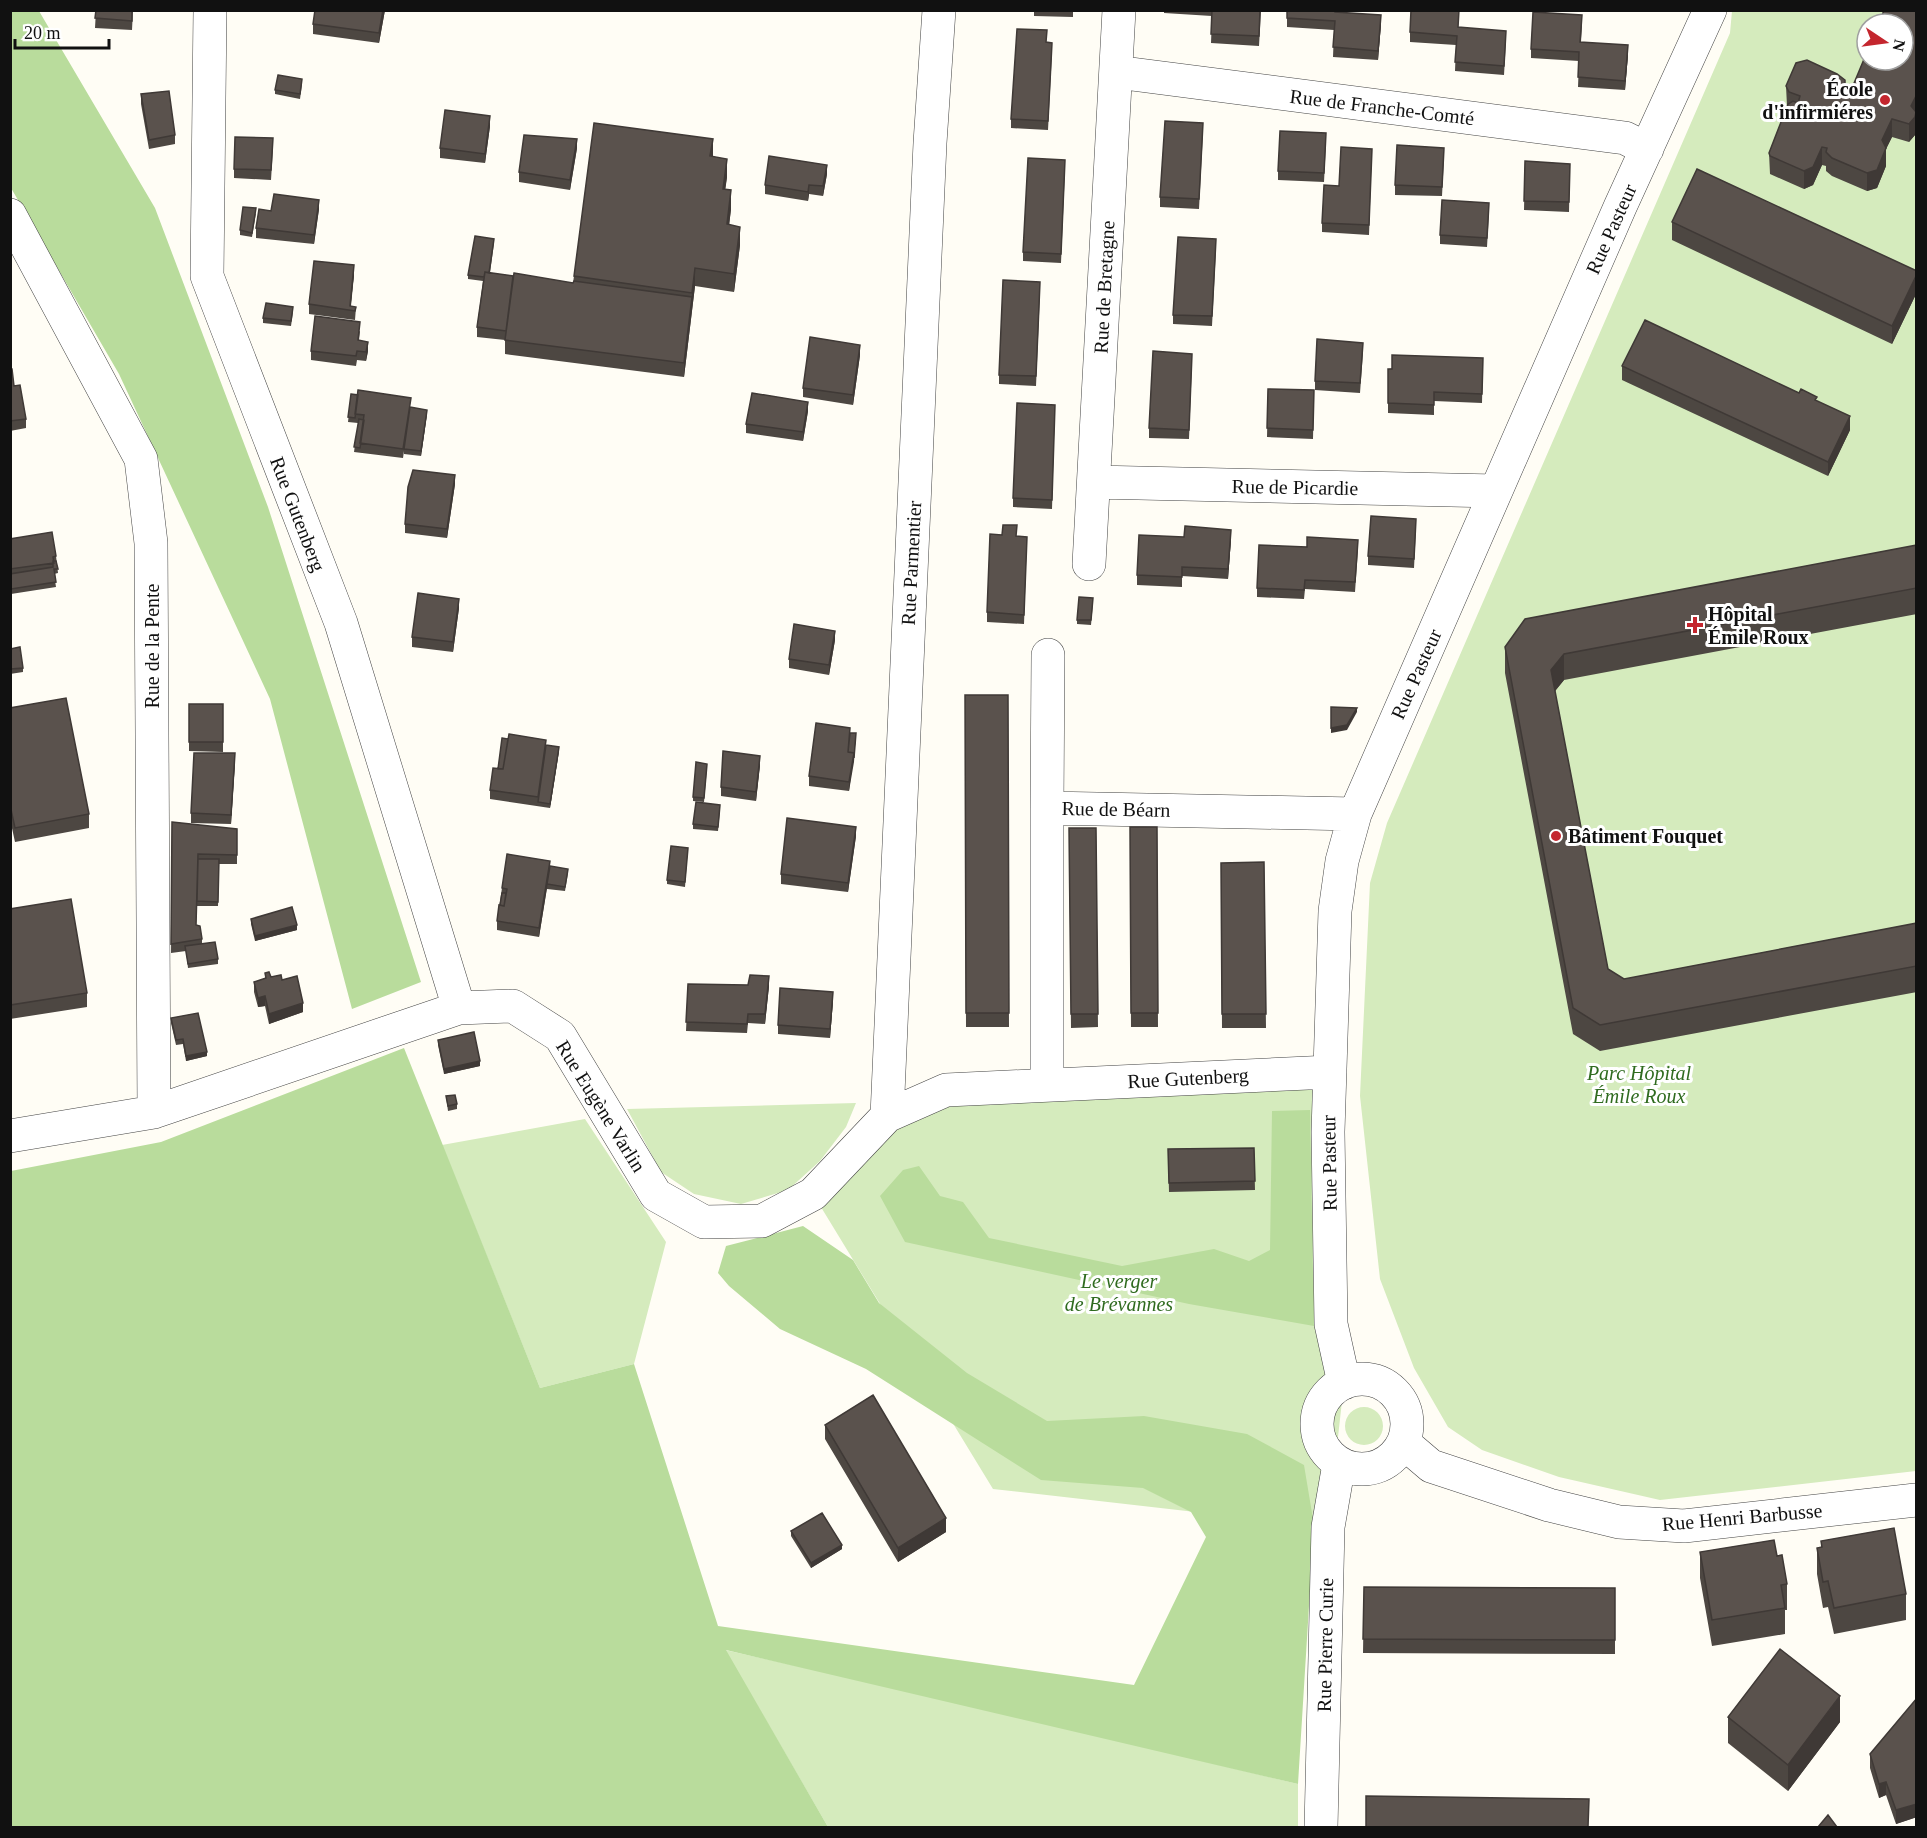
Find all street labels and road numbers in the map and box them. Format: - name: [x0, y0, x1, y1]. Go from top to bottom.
- street label: Rue de Franche-Comté: [1289, 85, 1476, 129]
- street label: Rue Pasteur: [1581, 180, 1641, 277]
- street label: Rue de Bretagne: [1090, 220, 1119, 354]
- street label: Rue Gutenberg: [265, 453, 330, 575]
- street label: Rue de Picardie: [1232, 475, 1359, 499]
- street label: Rue Parmentier: [897, 500, 925, 626]
- street label: Rue de la Pente: [141, 583, 163, 708]
- street label: Rue Pasteur: [1386, 625, 1446, 722]
- street label: Rue de Béarn: [1061, 797, 1171, 821]
- street label: Rue Eugène Varlin: [551, 1036, 650, 1176]
- street label: Rue Gutenberg: [1127, 1064, 1249, 1093]
- street label: Rue Pasteur: [1317, 1114, 1341, 1211]
- street label: Rue Henri Barbusse: [1661, 1499, 1823, 1535]
- street label: Rue Pierre Curie: [1313, 1577, 1337, 1712]

